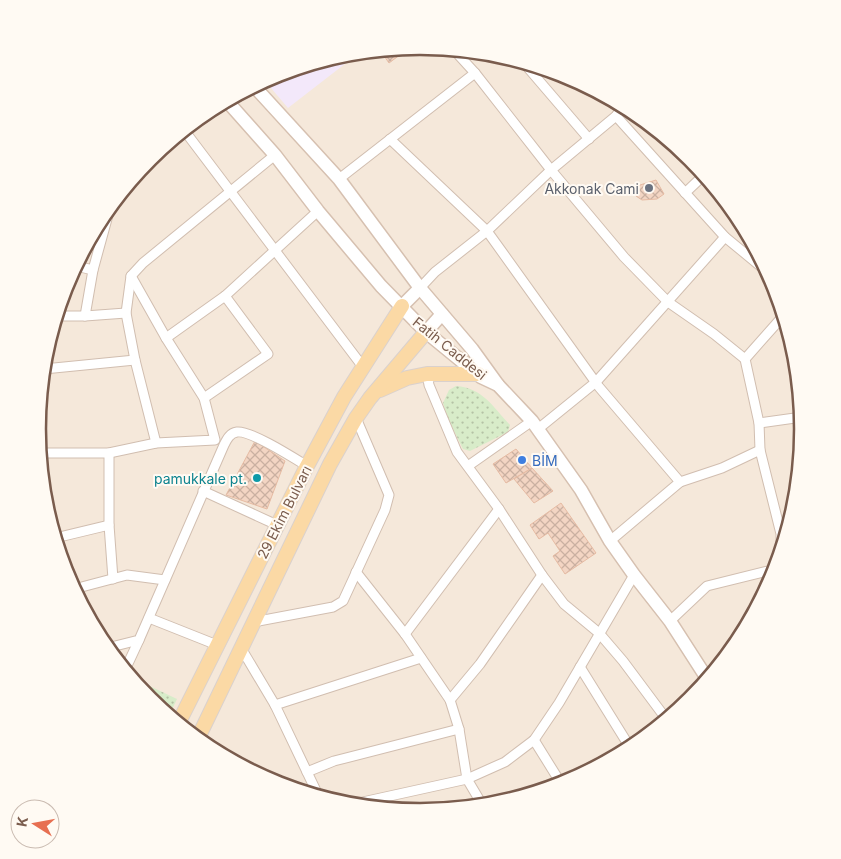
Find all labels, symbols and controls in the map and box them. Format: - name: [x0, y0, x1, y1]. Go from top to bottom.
- place label: Akkonak Cami: [544, 180, 639, 197]
- marker: Akkonak Cami: [643, 182, 655, 194]
- street label: Fatih Caddesi: [410, 313, 490, 383]
- place label: BİM: [532, 452, 558, 469]
- marker: BİM: [516, 454, 528, 466]
- street label: 29 Ekim Bulvarı: [253, 463, 315, 561]
- place label: pamukkale pt.: [154, 470, 247, 487]
- marker: pamukkale pt.: [251, 472, 263, 484]
- north arrow: [10, 799, 60, 849]
- text: K: [12, 815, 31, 828]

